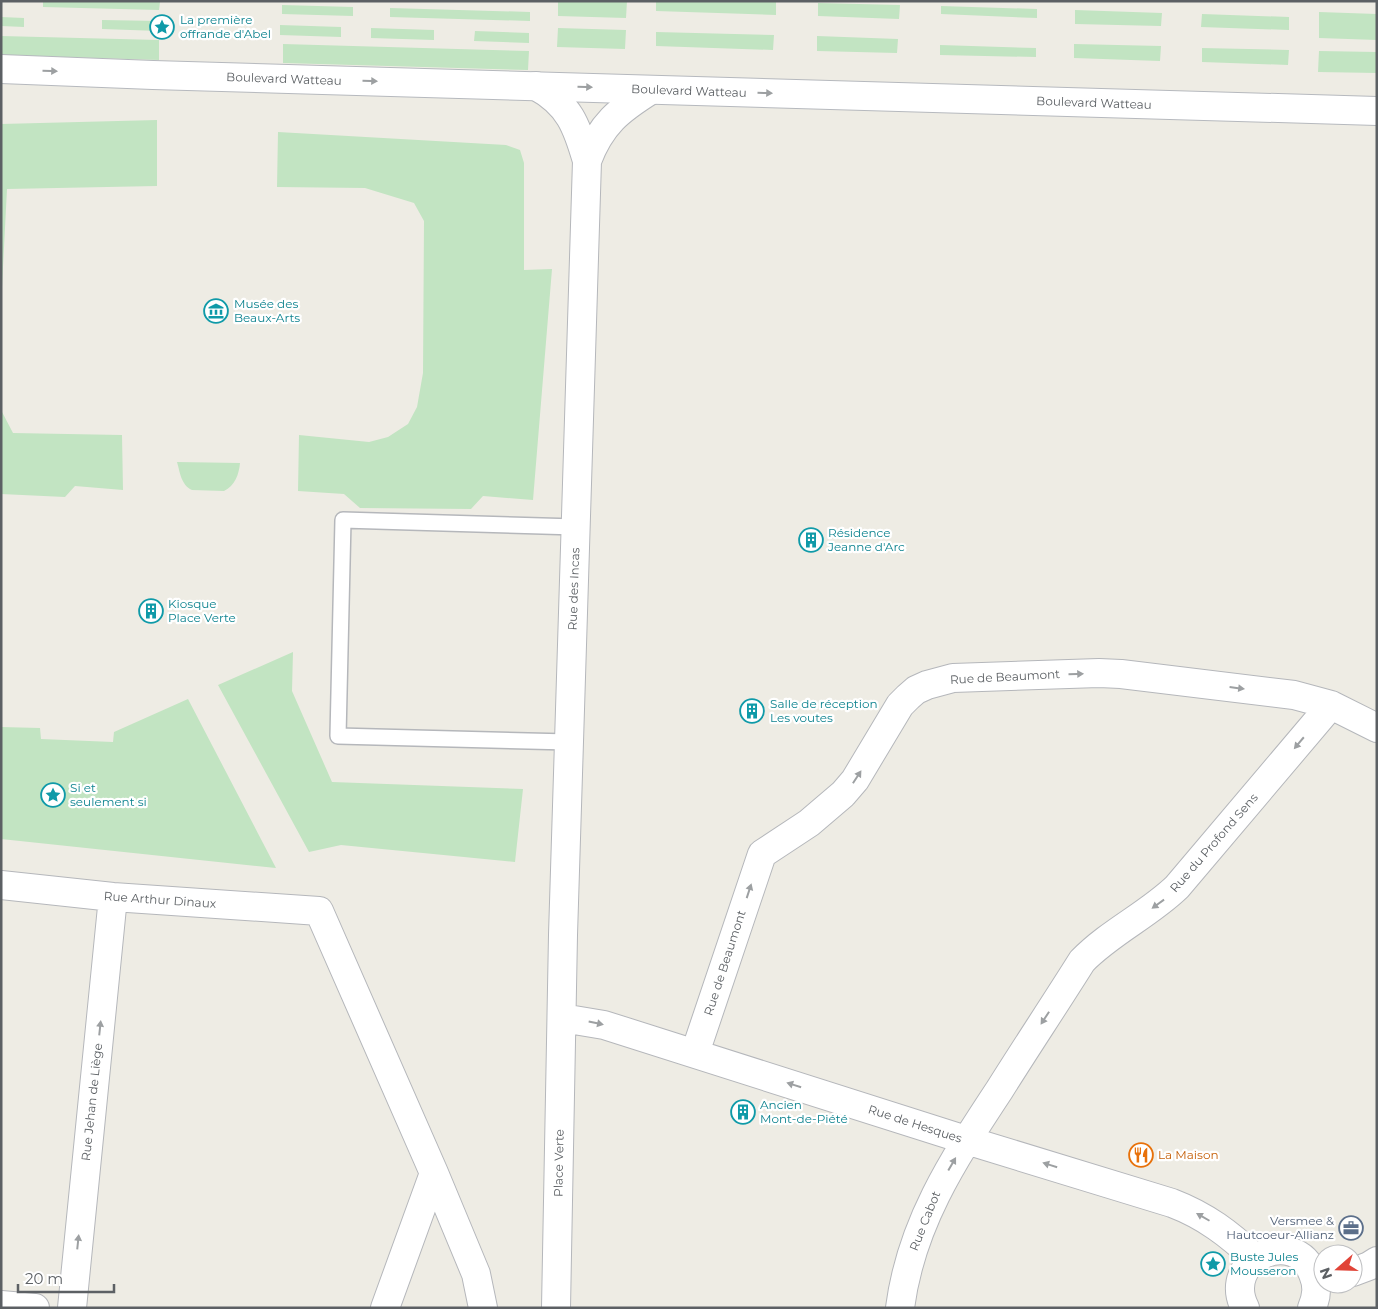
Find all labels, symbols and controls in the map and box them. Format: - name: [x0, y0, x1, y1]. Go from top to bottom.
- place label: La première offrande d'Abel: [180, 12, 271, 41]
- place icon: La première offrande d'Abel: [149, 14, 175, 40]
- one-way arrow: [42, 68, 58, 76]
- street label: Boulevard Watteau: [226, 69, 342, 88]
- one-way arrow: [362, 77, 378, 85]
- street label: Boulevard Watteau: [631, 81, 747, 100]
- one-way arrow: [577, 84, 593, 92]
- one-way arrow: [757, 89, 773, 97]
- street label: Boulevard Watteau: [1036, 93, 1152, 112]
- place label: Musée des Beaux-Arts: [234, 296, 300, 325]
- museum icon: Musée des Beaux-Arts: [203, 298, 229, 324]
- place label: Résidence Jeanne d'Arc: [827, 525, 905, 554]
- building icon: Résidence Jeanne d'Arc: [798, 527, 824, 553]
- street label: Rue des Incas: [565, 547, 582, 631]
- place label: Kiosque Place Verte: [168, 596, 236, 625]
- building icon: Kiosque Place Verte: [138, 598, 164, 624]
- street label: Rue de Beaumont: [950, 666, 1060, 687]
- one-way arrow: [1068, 669, 1084, 677]
- one-way arrow: [1230, 684, 1246, 692]
- place label: Salle de réception Les voutes: [770, 696, 878, 725]
- building icon: Salle de réception Les voutes: [739, 698, 765, 724]
- one-way arrow: [1294, 736, 1305, 749]
- one-way arrow: [852, 770, 862, 783]
- place label: Si et seulement si: [70, 780, 147, 809]
- place icon: Si et seulement si: [40, 782, 66, 808]
- street label: Rue du Profond Sens: [1166, 790, 1261, 895]
- one-way arrow: [746, 883, 754, 898]
- street label: Rue Arthur Dinaux: [103, 888, 217, 911]
- one-way arrow: [1151, 899, 1165, 909]
- street label: Rue de Beaumont: [700, 908, 749, 1018]
- one-way arrow: [1041, 1011, 1050, 1024]
- one-way arrow: [588, 1019, 604, 1027]
- one-way arrow: [96, 1020, 104, 1036]
- street label: Rue Jehan de Liège: [78, 1042, 105, 1162]
- one-way arrow: [787, 1081, 802, 1088]
- place label: Ancien Mont-de-Piété: [760, 1097, 848, 1126]
- building icon: Ancien Mont-de-Piété: [730, 1099, 756, 1125]
- street label: Rue de Hesques: [866, 1101, 964, 1146]
- street label: Place Verte: [550, 1129, 567, 1197]
- restaurant icon: La Maison: [1128, 1142, 1154, 1168]
- place label: La Maison: [1158, 1147, 1219, 1162]
- one-way arrow: [948, 1157, 956, 1172]
- one-way arrow: [1042, 1161, 1057, 1169]
- street label: Rue Cabot: [906, 1189, 943, 1253]
- one-way arrow: [1197, 1213, 1210, 1222]
- place label: Versmee & Hautcoeur-Allianz: [1226, 1213, 1334, 1242]
- office icon: Versmee & Hautcoeur-Allianz: [1338, 1215, 1364, 1241]
- one-way arrow: [74, 1234, 82, 1250]
- north arrow: [1313, 1244, 1363, 1294]
- place label: Buste Jules Mousseron: [1230, 1249, 1299, 1278]
- place icon: Buste Jules Mousseron: [1200, 1251, 1226, 1277]
- scale bar: [18, 1262, 114, 1294]
- text: N: [1315, 1265, 1336, 1282]
- text: 20 m: [25, 1269, 63, 1288]

